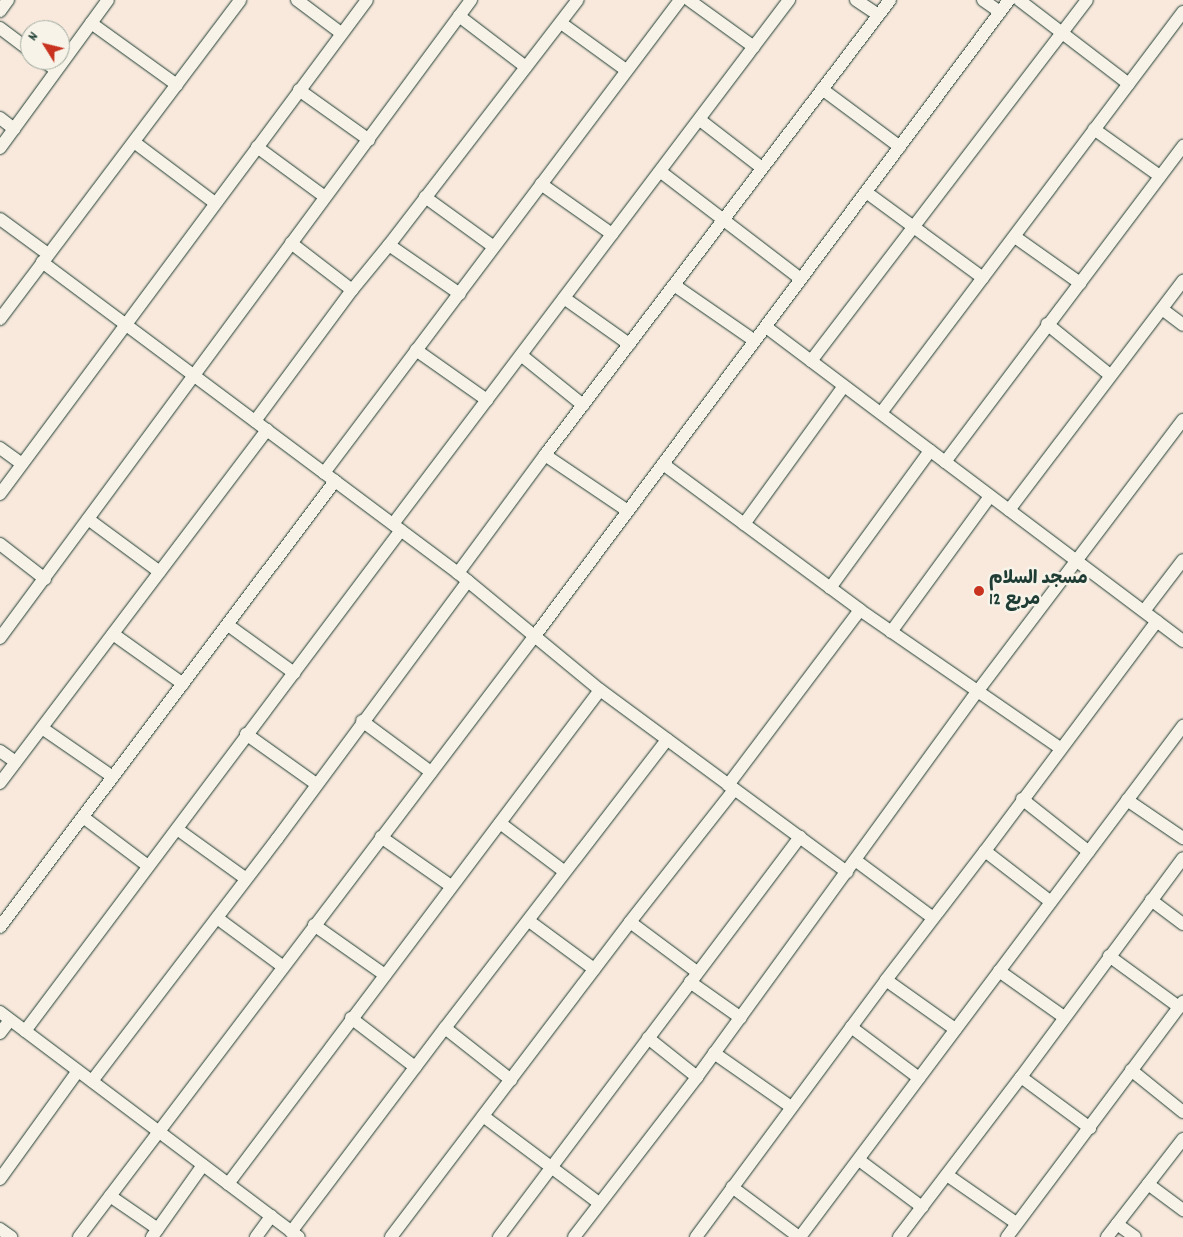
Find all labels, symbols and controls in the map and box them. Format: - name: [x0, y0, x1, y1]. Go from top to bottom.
- north arrow: [20, 20, 70, 70]
- text: N: [24, 28, 44, 45]
- place label: مسجد السلام مربع 12: [989, 570, 1088, 612]
- marker: مسجد السلام مربع 12: [973, 585, 985, 597]

